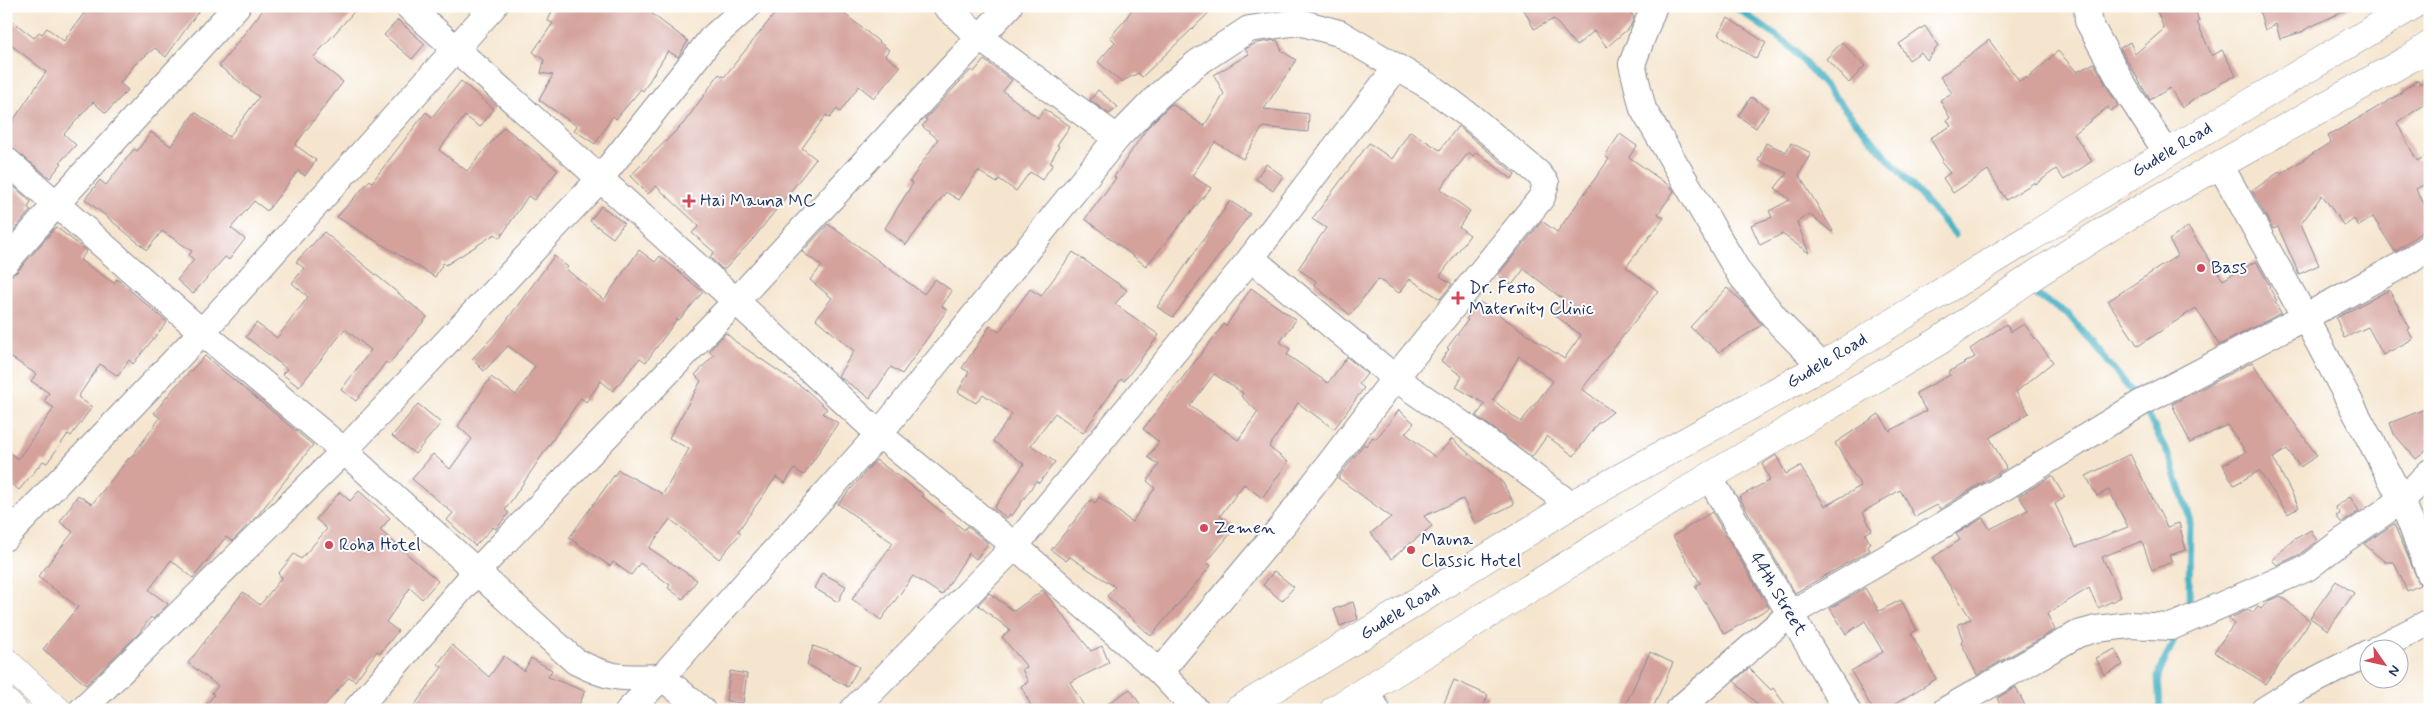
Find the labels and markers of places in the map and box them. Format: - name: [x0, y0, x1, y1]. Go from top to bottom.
- place label: Hai Mauna MC: [700, 189, 816, 213]
- marker: Hai Mauna MC: [682, 194, 696, 208]
- place label: Bass: [2211, 256, 2247, 280]
- marker: Bass: [2195, 262, 2207, 274]
- place label: Dr. Festo Maternity Clinic: [1469, 276, 1594, 321]
- marker: Dr. Festo Maternity Clinic: [1451, 291, 1465, 305]
- place label: Zemen: [1214, 516, 1275, 540]
- marker: Zemen: [1198, 522, 1210, 534]
- place label: Mauna Classic Hotel: [1421, 528, 1521, 573]
- place label: Roha Hotel: [339, 533, 421, 557]
- marker: Roha Hotel: [323, 539, 335, 551]
- marker: Mauna Classic Hotel: [1405, 544, 1417, 556]

